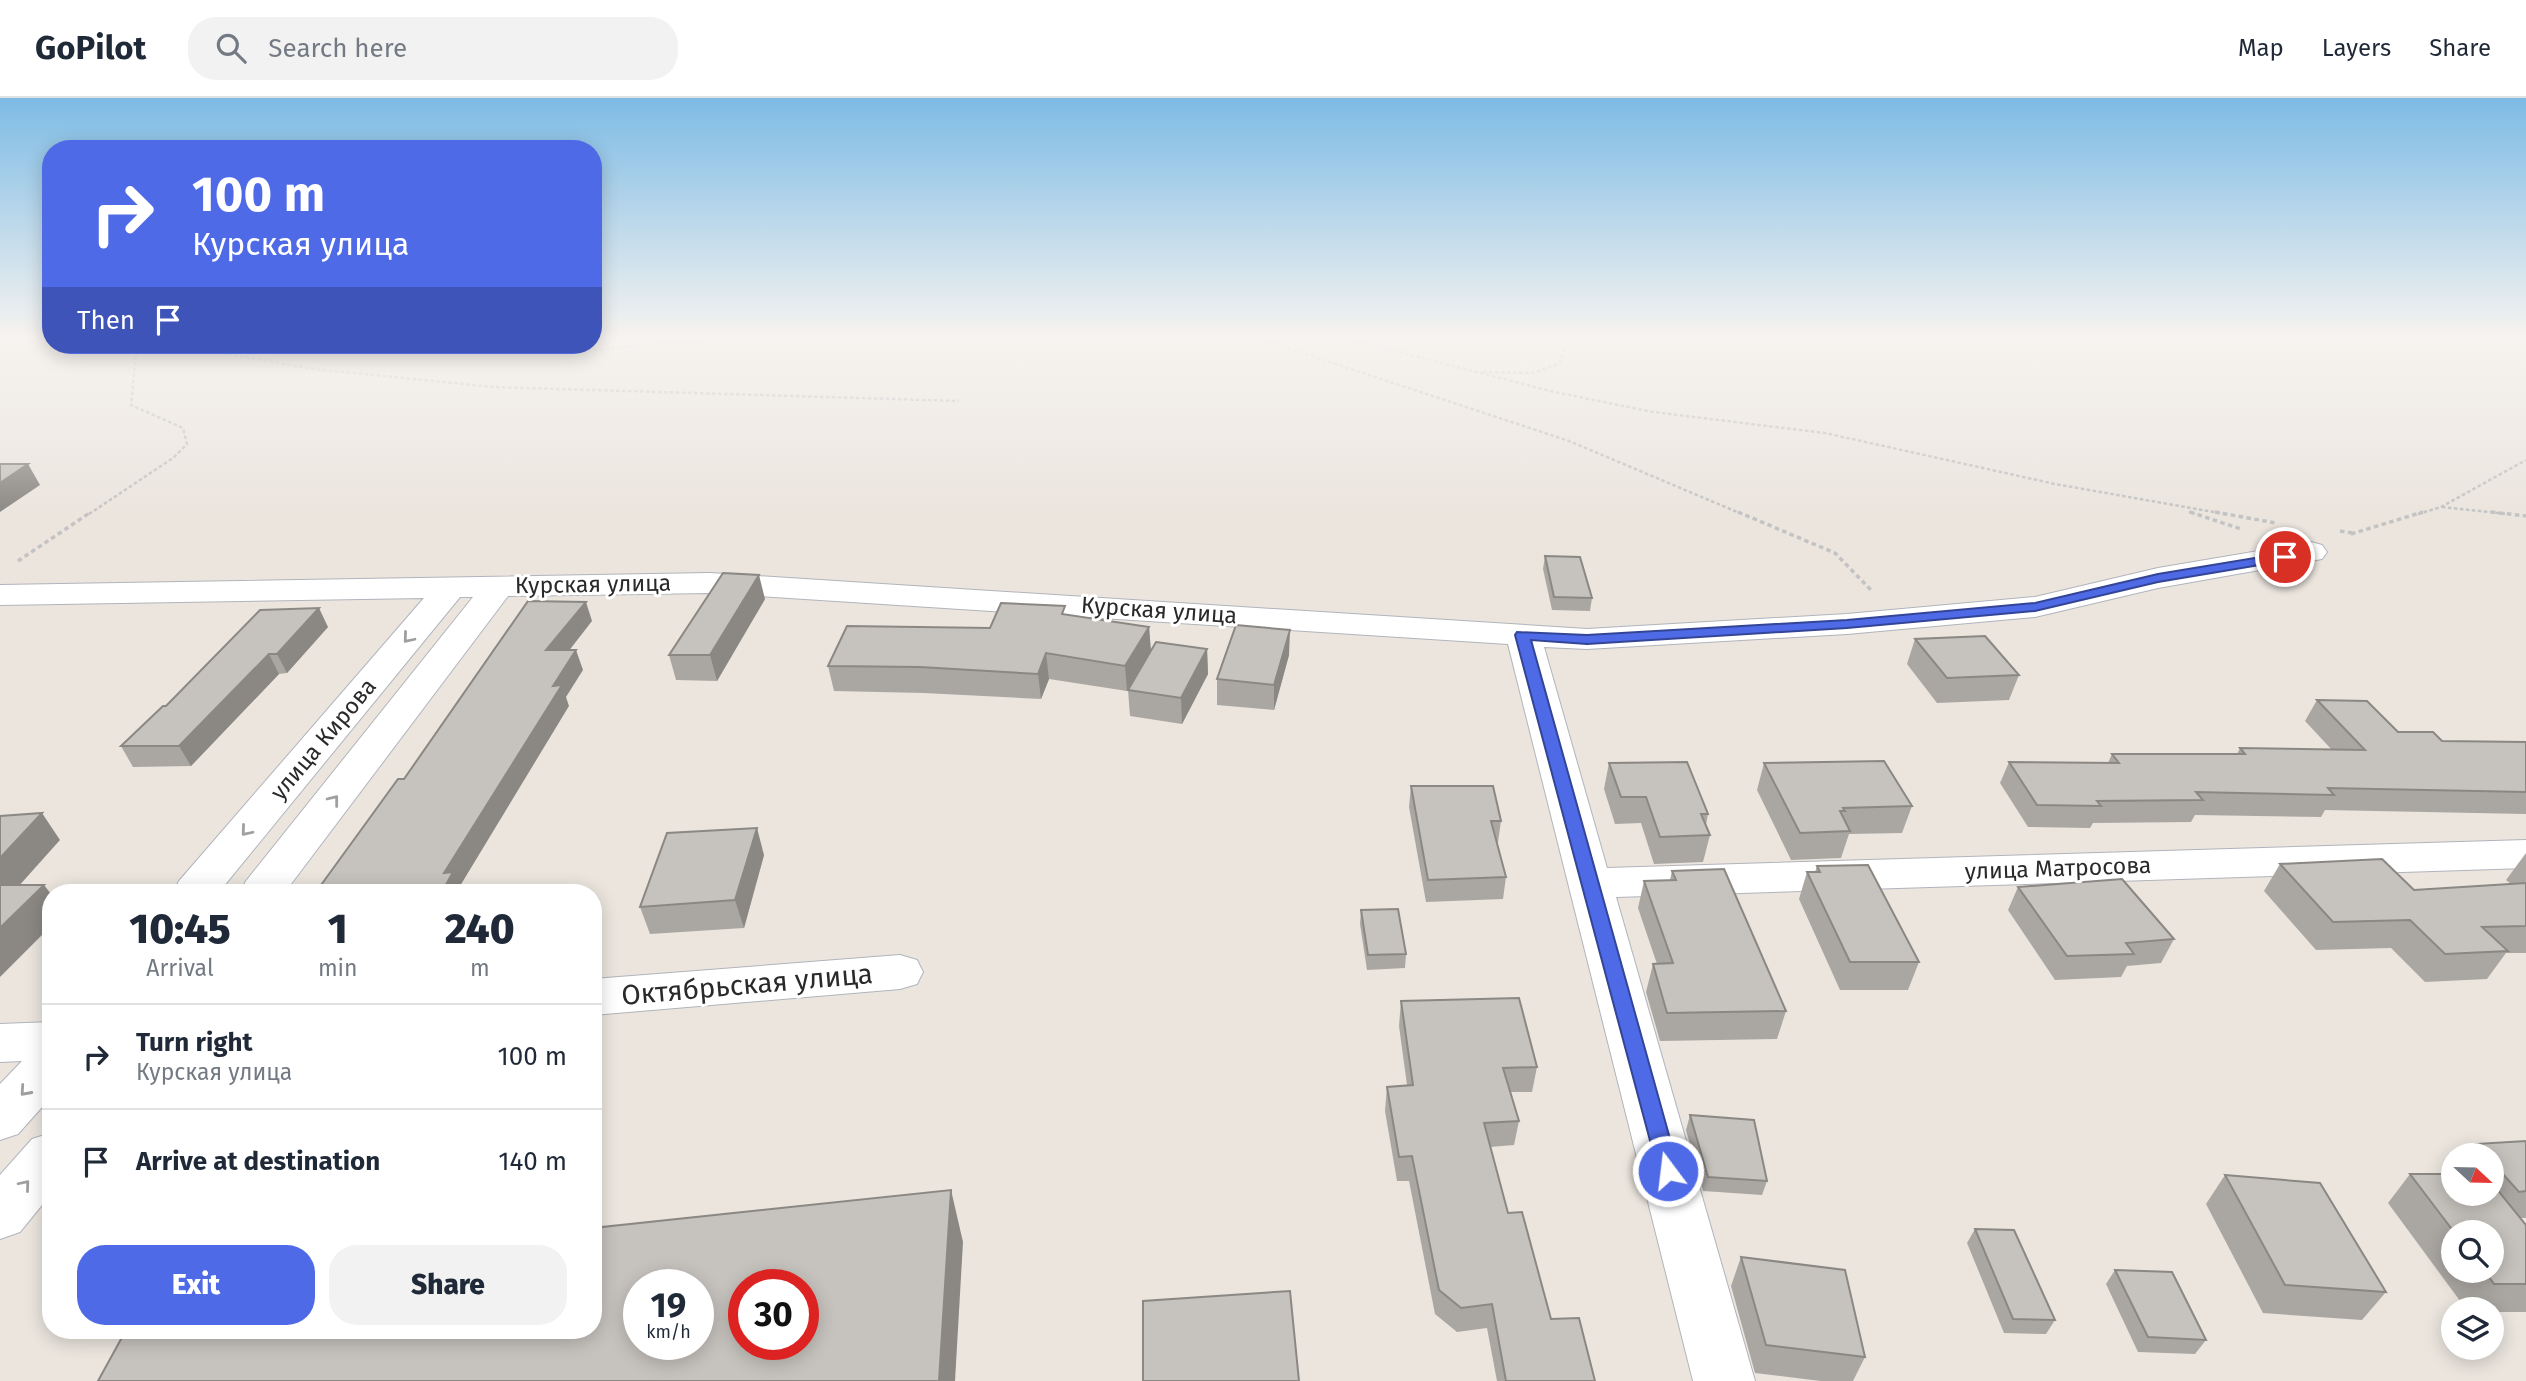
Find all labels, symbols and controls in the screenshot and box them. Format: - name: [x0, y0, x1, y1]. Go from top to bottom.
- search box: [188, 17, 678, 80]
- text: GoPilot: [35, 28, 146, 68]
- icon: search: [212, 29, 250, 67]
- text: Search here: [268, 33, 407, 64]
- text: Map: [2238, 34, 2284, 62]
- text: Layers: [2322, 34, 2391, 62]
- text: Share: [2429, 34, 2491, 62]
- text: 100 m: [192, 165, 325, 224]
- icon: right: [77, 168, 168, 259]
- text: Курская улица: [192, 225, 409, 263]
- icon: arrive: [149, 301, 187, 339]
- text: Then: [77, 305, 135, 336]
- pin: [2255, 527, 2315, 587]
- icon: arrive: [2266, 538, 2304, 576]
- street label: Курская улица: [515, 569, 671, 599]
- street label: Курская улица: [1080, 591, 1238, 629]
- one-way arrow: [404, 629, 416, 642]
- street label: улица Кирова: [264, 673, 382, 805]
- one-way arrow: [326, 795, 339, 807]
- one-way arrow: [242, 823, 254, 836]
- street label: улица Матросова: [1964, 851, 2152, 885]
- text: 10:45: [129, 904, 231, 954]
- text: 1: [328, 904, 348, 954]
- text: 240: [445, 904, 515, 954]
- text: Arrival: [146, 954, 214, 982]
- text: min: [318, 954, 358, 982]
- text: m: [470, 954, 490, 982]
- street label: Октябрьская улица: [620, 957, 874, 1012]
- text: Turn right: [136, 1027, 253, 1058]
- icon: right: [77, 1038, 115, 1076]
- text: 100 m: [498, 1041, 567, 1072]
- text: Курская улица: [136, 1058, 292, 1086]
- one-way arrow: [21, 1083, 34, 1096]
- position arrow: [1631, 1134, 1705, 1208]
- icon: arrive: [77, 1143, 115, 1181]
- north arrow: [2441, 1143, 2504, 1206]
- map controls: [2441, 1143, 2504, 1360]
- text: Arrive at destination: [136, 1146, 380, 1177]
- text: 140 m: [498, 1146, 567, 1177]
- one-way arrow: [17, 1180, 29, 1193]
- button: search: [2441, 1220, 2504, 1283]
- button: Exit: [77, 1245, 315, 1325]
- button: Share: [329, 1245, 567, 1325]
- speed limit sign: 30: [728, 1269, 819, 1360]
- text: 19: [651, 1284, 686, 1326]
- button: layers: [2441, 1297, 2504, 1360]
- text: km/h: [646, 1321, 691, 1343]

